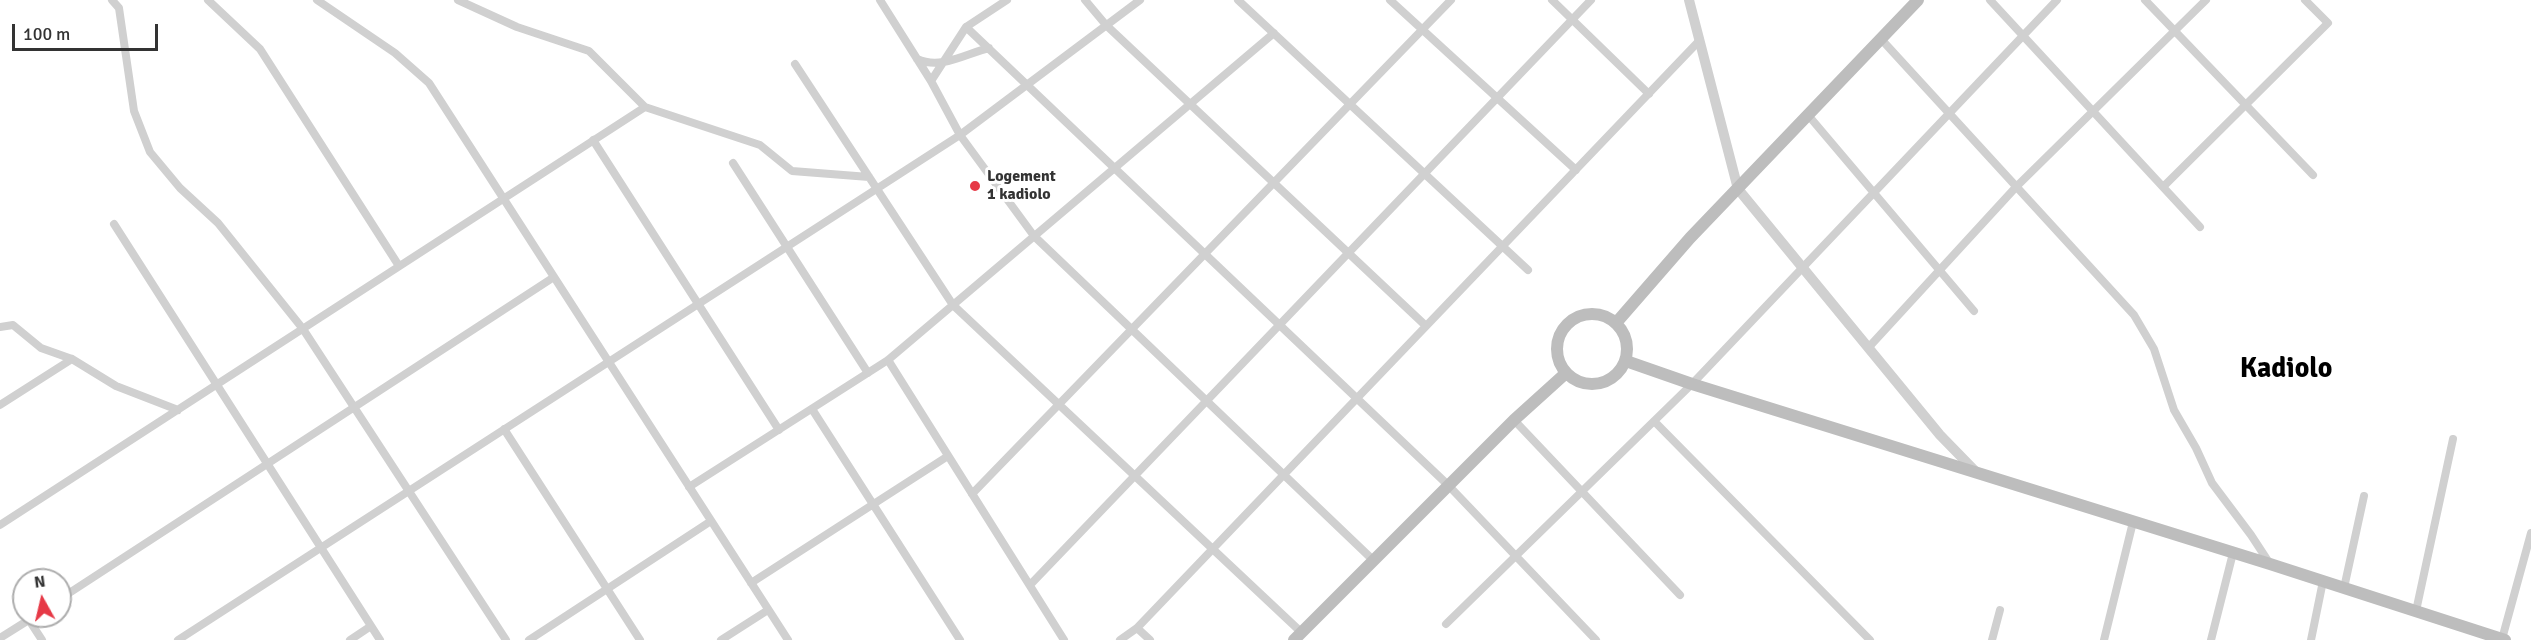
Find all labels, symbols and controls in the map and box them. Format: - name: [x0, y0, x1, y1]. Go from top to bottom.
- scale bar: [15, 12, 160, 50]
- text: 100 m: [23, 23, 70, 45]
- place label: Logement 1 kadiolo: [987, 167, 1056, 205]
- marker: Logement 1 kadiolo: [968, 179, 982, 193]
- district label: Kadiolo: [2240, 353, 2332, 387]
- north arrow: [12, 568, 72, 628]
- text: N: [33, 571, 47, 593]

